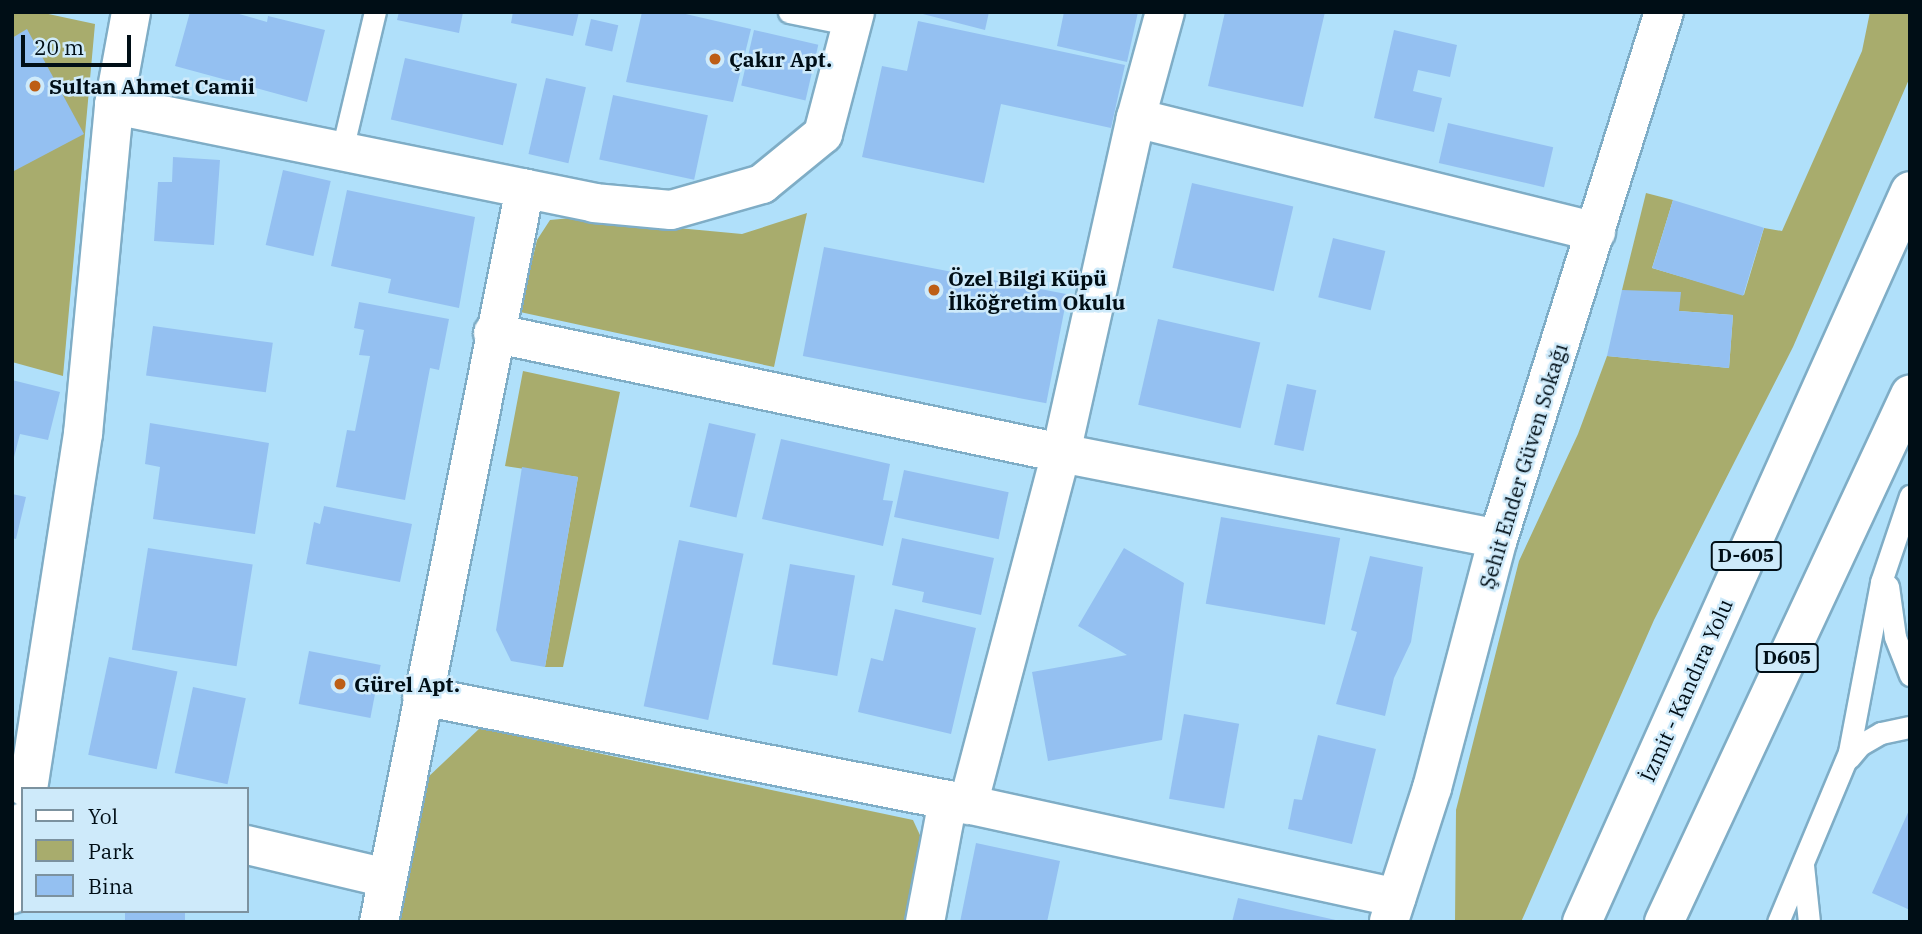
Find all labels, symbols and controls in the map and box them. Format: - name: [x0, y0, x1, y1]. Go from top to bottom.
- scale bar: [24, 21, 135, 65]
- text: 20 m: [34, 33, 84, 61]
- place label: Çakır Apt.: [729, 46, 832, 72]
- marker: Çakır Apt.: [707, 51, 723, 67]
- place label: Sultan Ahmet Camii: [49, 73, 255, 99]
- marker: Sultan Ahmet Camii: [27, 78, 43, 94]
- place label: Özel Bilgi Küpü İlköğretim Okulu: [948, 265, 1125, 315]
- marker: Özel Bilgi Küpü İlköğretim Okulu: [926, 282, 942, 298]
- street label: Şehit Ender Güven Sokağı: [1474, 340, 1572, 592]
- road number: D-605: [1709, 540, 1783, 572]
- street label: İzmit - Kandıra Yolu: [1634, 595, 1738, 785]
- road number: D605: [1756, 642, 1818, 674]
- place label: Gürel Apt.: [354, 671, 460, 697]
- marker: Gürel Apt.: [332, 676, 348, 692]
- legend: [21, 787, 248, 913]
- text: Yol: [88, 802, 118, 830]
- text: Park: [88, 837, 134, 865]
- text: Bina: [88, 872, 134, 900]

